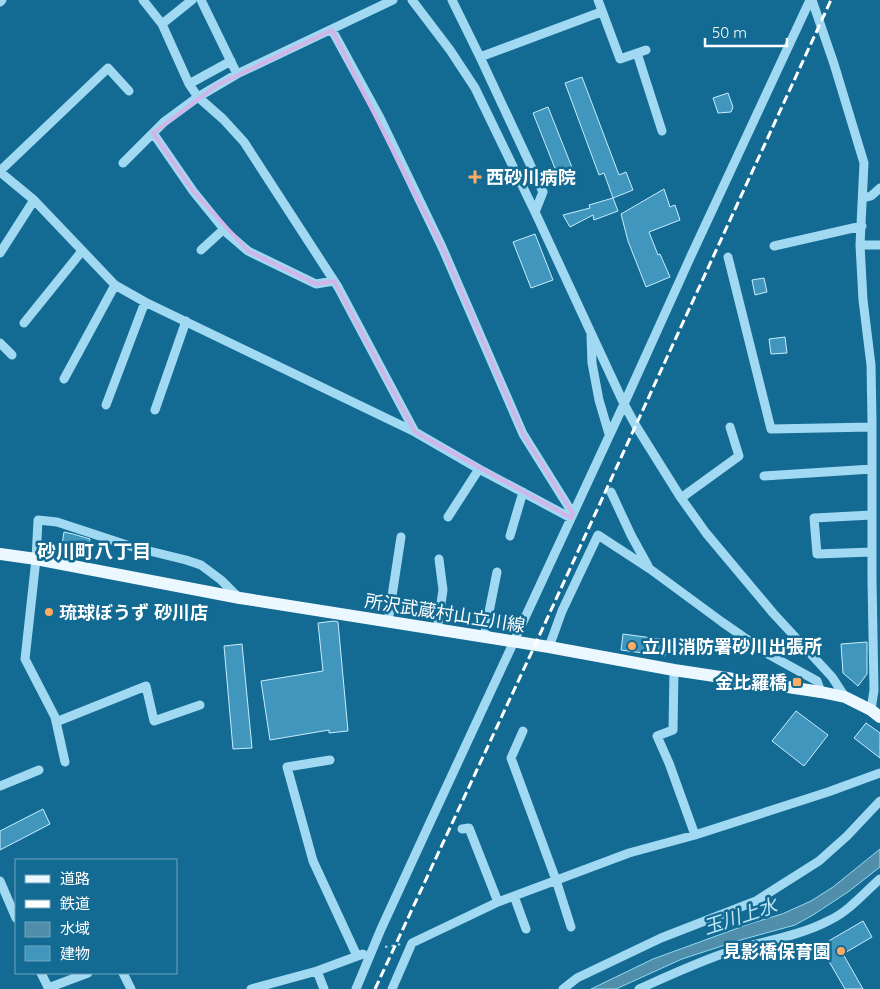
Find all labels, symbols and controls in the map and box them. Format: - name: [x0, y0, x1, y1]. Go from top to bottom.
- scale bar: [705, 15, 788, 47]
- text: 50 m: [712, 23, 747, 42]
- place label: 西砂川病院: [486, 166, 576, 189]
- marker: 西砂川病院: [468, 170, 482, 184]
- district label: 砂川町八丁目: [37, 539, 151, 563]
- street label: 所沢武蔵村山立川線: [363, 589, 527, 637]
- place label: 琉球ぼうず 砂川店: [59, 601, 208, 624]
- marker: 琉球ぼうず 砂川店: [43, 606, 55, 618]
- place label: 立川消防署砂川出張所: [642, 635, 822, 658]
- marker: 立川消防署砂川出張所: [626, 640, 638, 652]
- place label: 金比羅橋: [715, 671, 787, 694]
- marker: 金比羅橋: [791, 676, 803, 688]
- legend: [15, 859, 178, 974]
- text: 道路: [60, 869, 90, 888]
- water label: 玉川上水: [700, 892, 782, 939]
- text: 鉄道: [60, 894, 90, 913]
- text: 水域: [60, 919, 90, 938]
- place label: 見影橋保育園: [723, 940, 831, 963]
- text: 建物: [60, 944, 90, 963]
- marker: 見影橋保育園: [835, 945, 847, 957]

